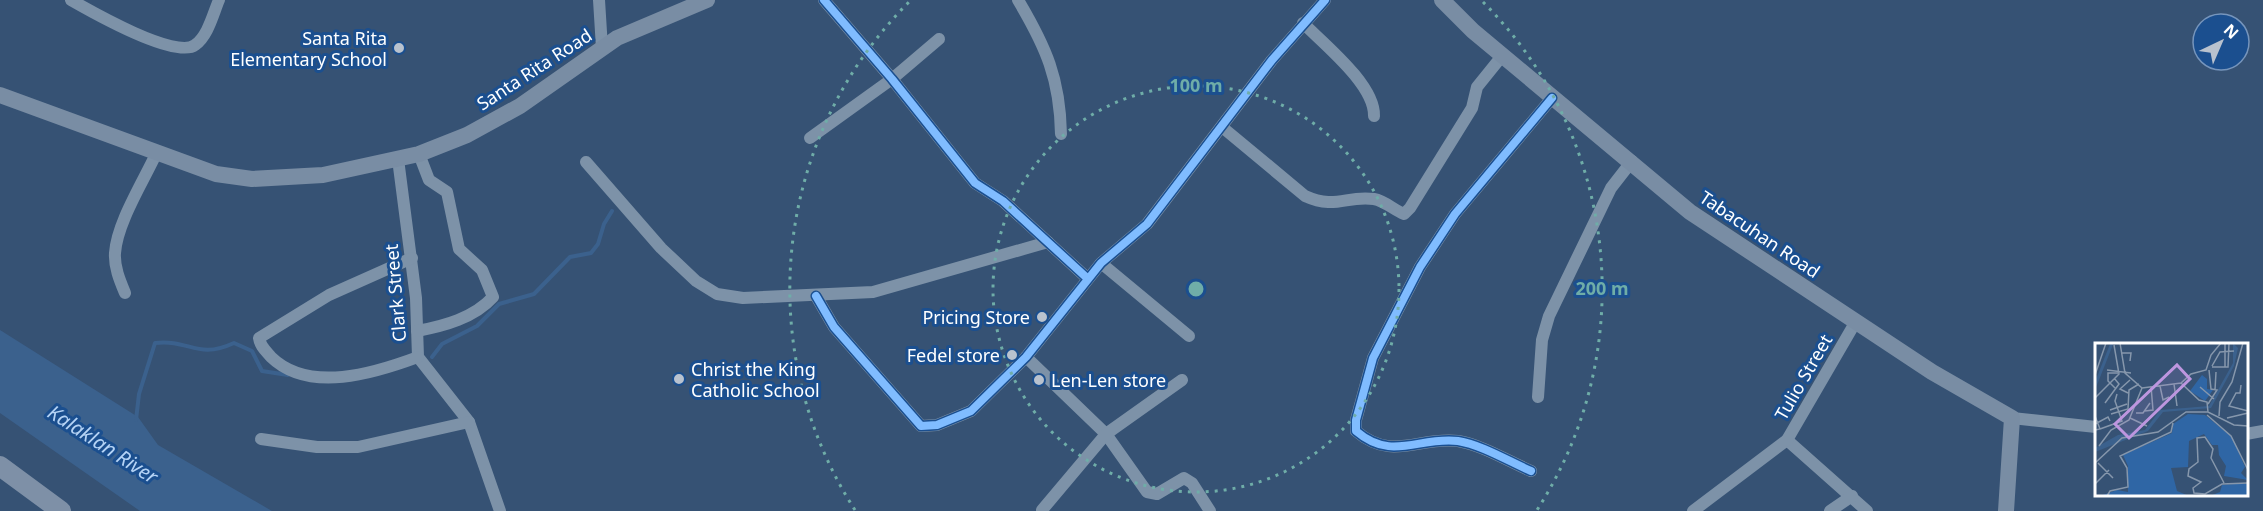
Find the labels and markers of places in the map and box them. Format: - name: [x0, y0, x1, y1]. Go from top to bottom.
- place label: Santa Rita Elementary School: [230, 26, 387, 71]
- marker: Santa Rita Elementary School: [392, 41, 406, 55]
- centre of rings: [1186, 279, 1206, 299]
- place label: Pricing Store: [922, 305, 1030, 329]
- marker: Pricing Store: [1035, 310, 1049, 324]
- place label: Fedel store: [907, 343, 1000, 367]
- marker: Fedel store: [1005, 348, 1019, 362]
- place label: Christ the King Catholic School: [691, 357, 820, 402]
- place label: Len-Len store: [1051, 368, 1166, 392]
- marker: Christ the King Catholic School: [672, 372, 686, 386]
- marker: Len-Len store: [1032, 373, 1046, 387]

